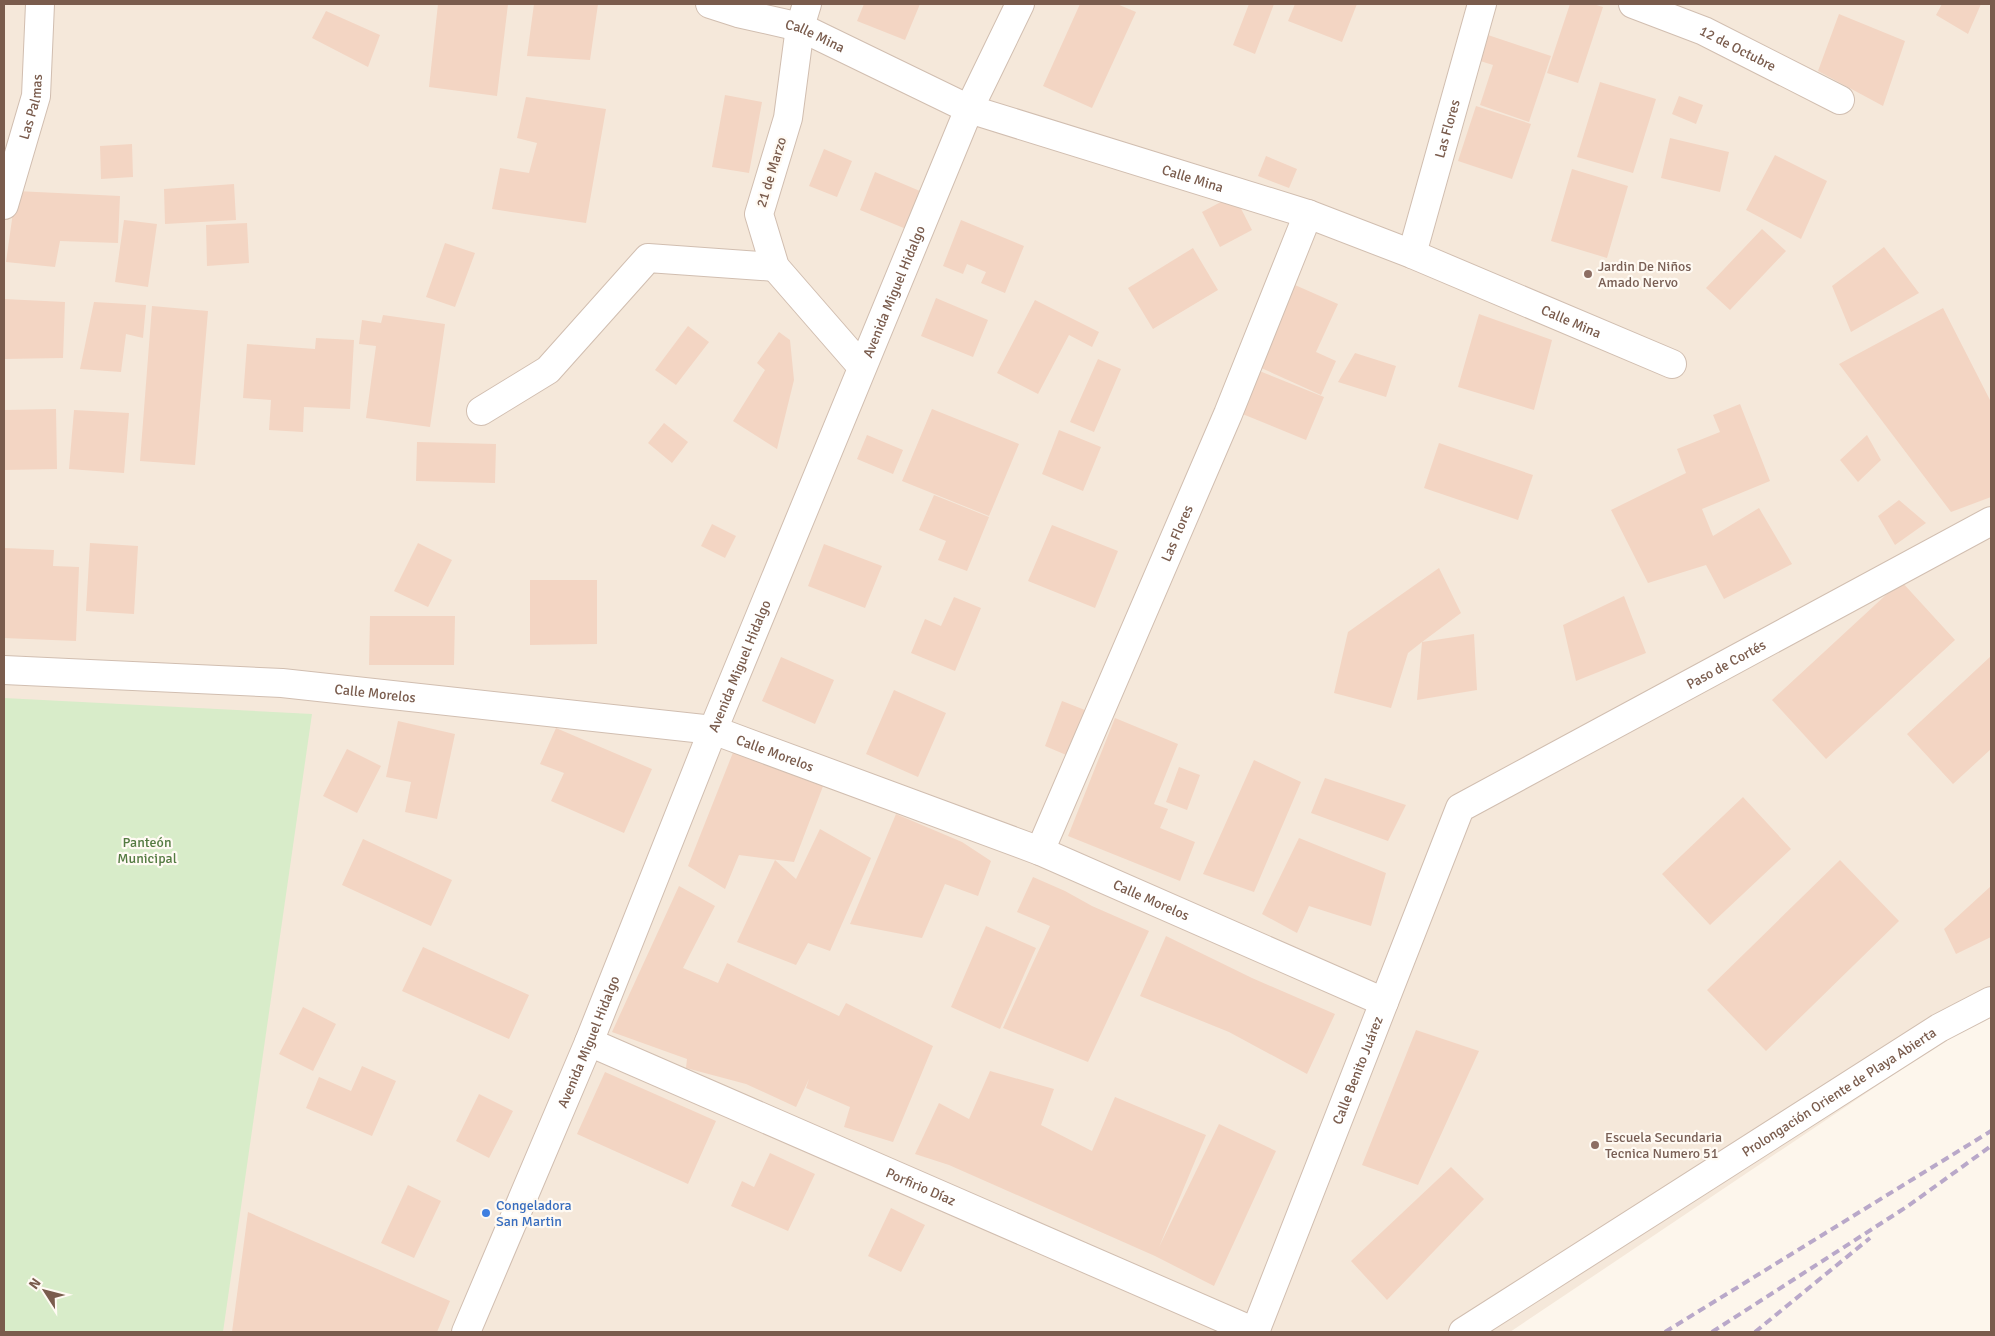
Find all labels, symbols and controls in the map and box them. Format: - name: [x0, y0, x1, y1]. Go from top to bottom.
- street label: Calle Mina: [784, 16, 847, 56]
- street label: 12 de Octubre: [1697, 22, 1779, 75]
- street label: Las Palmas: [16, 74, 46, 142]
- street label: Las Flores: [1431, 98, 1464, 160]
- street label: 21 de Marzo: [753, 135, 790, 209]
- street label: Calle Mina: [1160, 161, 1225, 196]
- street label: Avenida Miguel Hidalgo: [859, 223, 929, 360]
- place label: Jardin De Niños Amado Nervo: [1598, 258, 1691, 291]
- marker: Jardin De Niños Amado Nervo: [1582, 268, 1594, 280]
- street label: Calle Mina: [1539, 302, 1604, 342]
- street label: Las Flores: [1158, 502, 1197, 564]
- street label: Avenida Miguel Hidalgo: [705, 598, 775, 735]
- street label: Paso de Cortés: [1684, 636, 1769, 693]
- street label: Calle Morelos: [334, 681, 416, 707]
- street label: Calle Morelos: [734, 731, 816, 776]
- park label: Panteón Municipal: [117, 834, 177, 867]
- street label: Calle Morelos: [1110, 876, 1192, 924]
- street label: Avenida Miguel Hidalgo: [554, 973, 623, 1111]
- street label: Calle Benito Juárez: [1329, 1014, 1387, 1127]
- street label: Prolongación Oriente de Playa Abierta: [1739, 1024, 1939, 1161]
- place label: Escuela Secundaria Tecnica Numero 51: [1605, 1129, 1722, 1162]
- marker: Escuela Secundaria Tecnica Numero 51: [1589, 1139, 1601, 1151]
- street label: Porfirio Díaz: [883, 1164, 958, 1210]
- place label: Congeladora San Martin: [496, 1197, 572, 1230]
- marker: Congeladora San Martin: [480, 1207, 492, 1219]
- north arrow: [20, 1266, 70, 1316]
- text: N: [25, 1275, 45, 1293]

